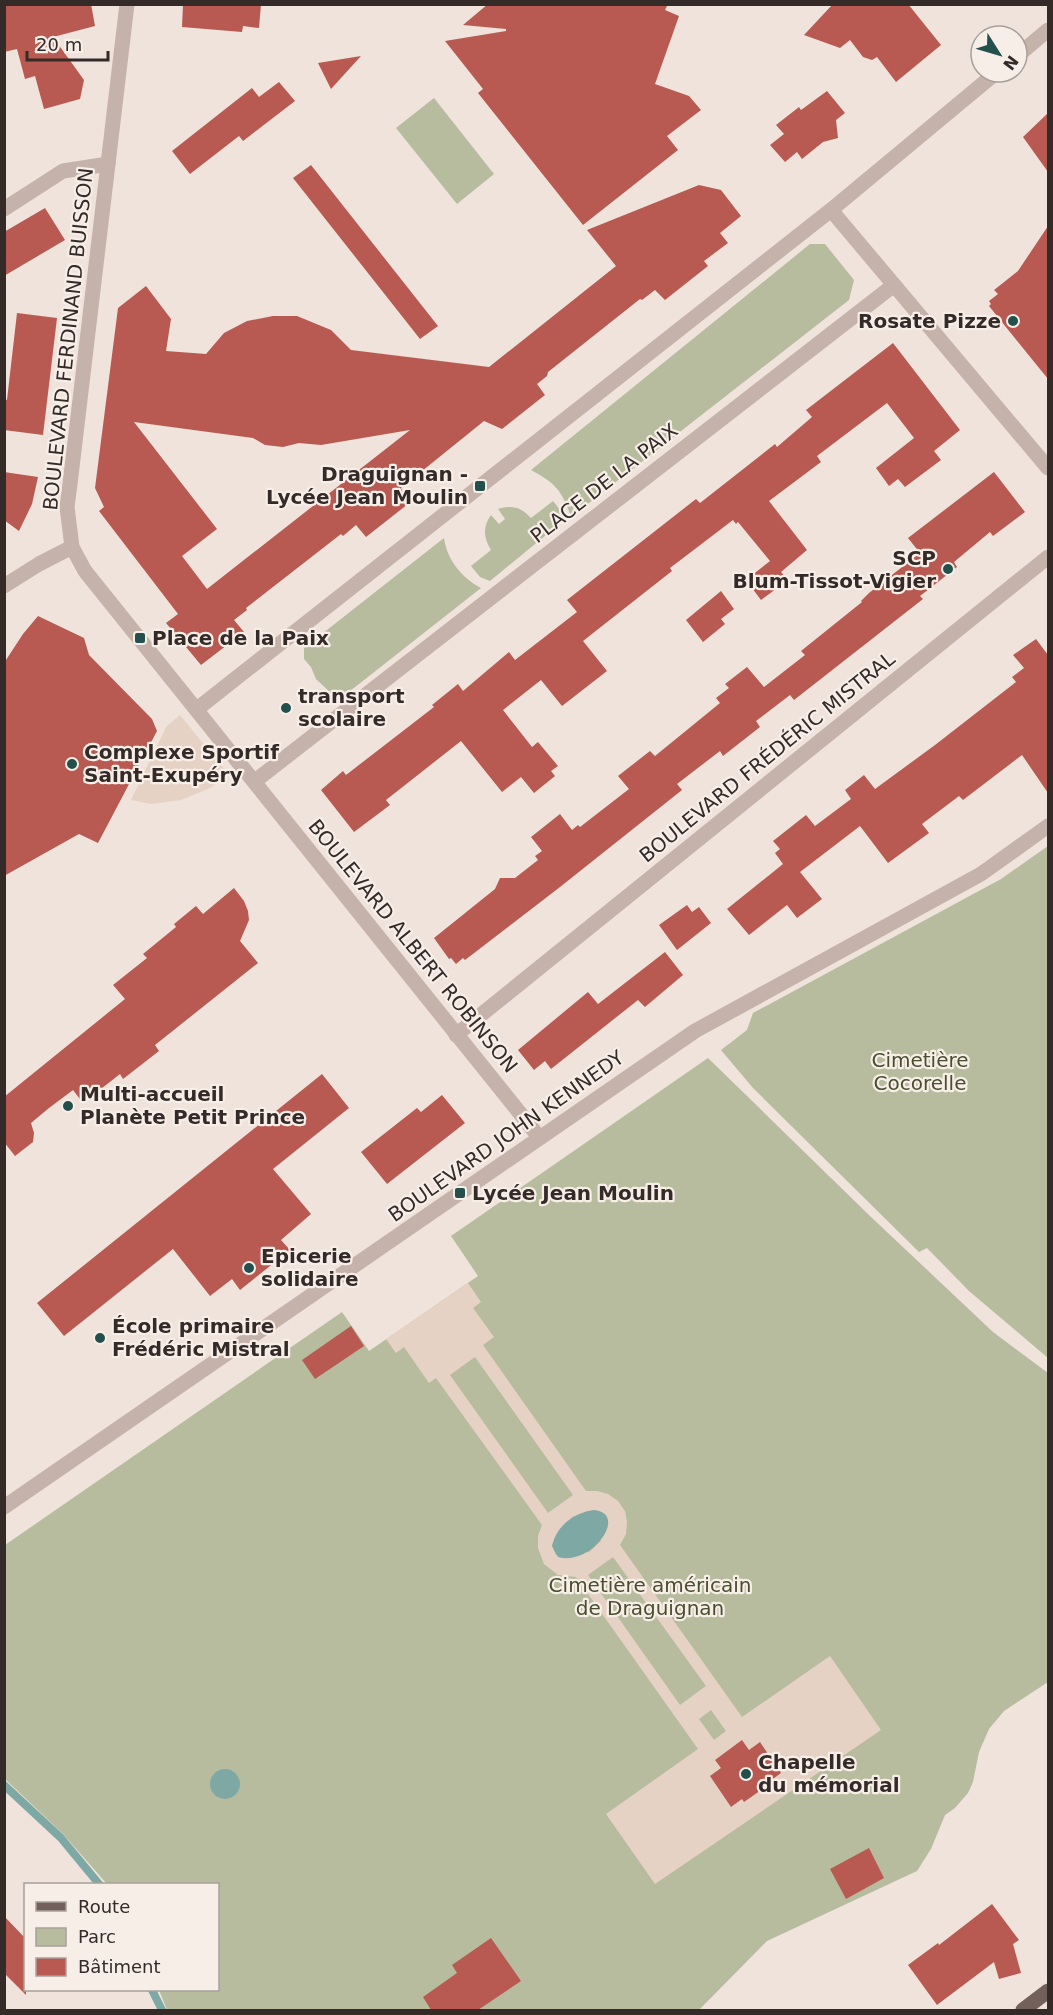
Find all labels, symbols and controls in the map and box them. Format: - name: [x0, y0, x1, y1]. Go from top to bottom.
- scale bar: [27, 24, 108, 62]
- north arrow: [969, 24, 1029, 84]
- text: 20 m: [36, 34, 82, 55]
- text: N: [999, 52, 1022, 74]
- street label: BOULEVARD FERDINAND BUISSON: [38, 167, 98, 511]
- place label: Rosate Pizze: [858, 309, 1001, 333]
- marker: Rosate Pizze: [1006, 314, 1020, 328]
- street label: PLACE DE LA PAIX: [526, 418, 683, 548]
- place label: Draguignan - Lycée Jean Moulin: [266, 462, 468, 509]
- marker: Draguignan - Lycée Jean Moulin: [473, 479, 487, 493]
- place label: SCP Blum-Tissot-Vigier: [732, 546, 936, 593]
- marker: SCP Blum-Tissot-Vigier: [941, 562, 955, 576]
- place label: Place de la Paix: [152, 626, 329, 650]
- marker: Place de la Paix: [133, 631, 147, 645]
- street label: BOULEVARD FRÉDÉRIC MISTRAL: [635, 646, 900, 867]
- place label: transport scolaire: [298, 684, 405, 731]
- marker: transport scolaire: [279, 701, 293, 715]
- place label: Complexe Sportif Saint-Exupéry: [84, 740, 279, 787]
- marker: Complexe Sportif Saint-Exupéry: [65, 757, 79, 771]
- street label: BOULEVARD ALBERT ROBINSON: [303, 814, 523, 1078]
- street label: BOULEVARD JOHN KENNEDY: [384, 1045, 629, 1227]
- park label: Cimetière Cocorelle: [871, 1048, 969, 1095]
- place label: Multi-accueil Planète Petit Prince: [80, 1082, 305, 1129]
- marker: Multi-accueil Planète Petit Prince: [61, 1099, 75, 1113]
- place label: Lycée Jean Moulin: [472, 1181, 674, 1205]
- marker: Lycée Jean Moulin: [453, 1186, 467, 1200]
- place label: Epicerie solidaire: [261, 1244, 358, 1291]
- marker: Epicerie solidaire: [242, 1261, 256, 1275]
- place label: École primaire Frédéric Mistral: [112, 1314, 290, 1361]
- marker: École primaire Frédéric Mistral: [93, 1331, 107, 1345]
- park label: Cimetière américain de Draguignan: [549, 1573, 751, 1620]
- place label: Chapelle du mémorial: [758, 1750, 900, 1797]
- marker: Chapelle du mémorial: [739, 1767, 753, 1781]
- legend: [24, 1883, 219, 1991]
- text: Route: [78, 1896, 130, 1917]
- text: Parc: [78, 1926, 116, 1947]
- text: Bâtiment: [78, 1956, 161, 1977]

